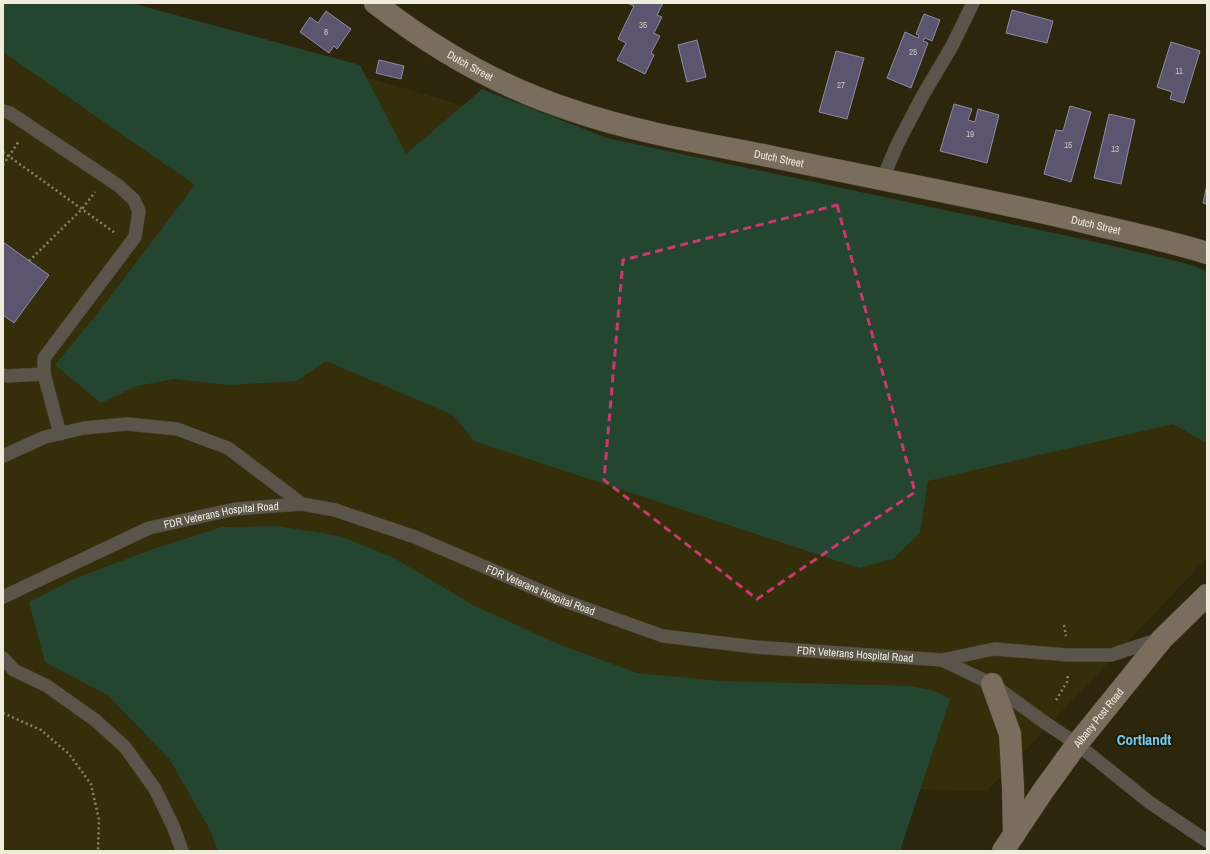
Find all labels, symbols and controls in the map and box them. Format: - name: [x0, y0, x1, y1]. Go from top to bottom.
- house number: 35: [639, 19, 647, 31]
- house number: 8: [324, 26, 328, 38]
- house number: 25: [909, 46, 917, 58]
- street label: Dutch Street: [445, 47, 496, 84]
- house number: 11: [1175, 65, 1183, 77]
- house number: 27: [837, 79, 845, 91]
- house number: 19: [966, 128, 974, 140]
- house number: 15: [1064, 139, 1072, 151]
- house number: 13: [1111, 143, 1119, 155]
- street label: Dutch Street: [753, 146, 805, 170]
- street label: Dutch Street: [1070, 212, 1122, 237]
- street label: FDR Veterans Hospital Road: [162, 499, 279, 532]
- street label: FDR Veterans Hospital Road: [484, 561, 597, 618]
- street label: FDR Veterans Hospital Road: [797, 643, 914, 665]
- street label: Albany Post Road: [1069, 685, 1127, 751]
- district label: Cortlandt: [1117, 729, 1171, 750]

